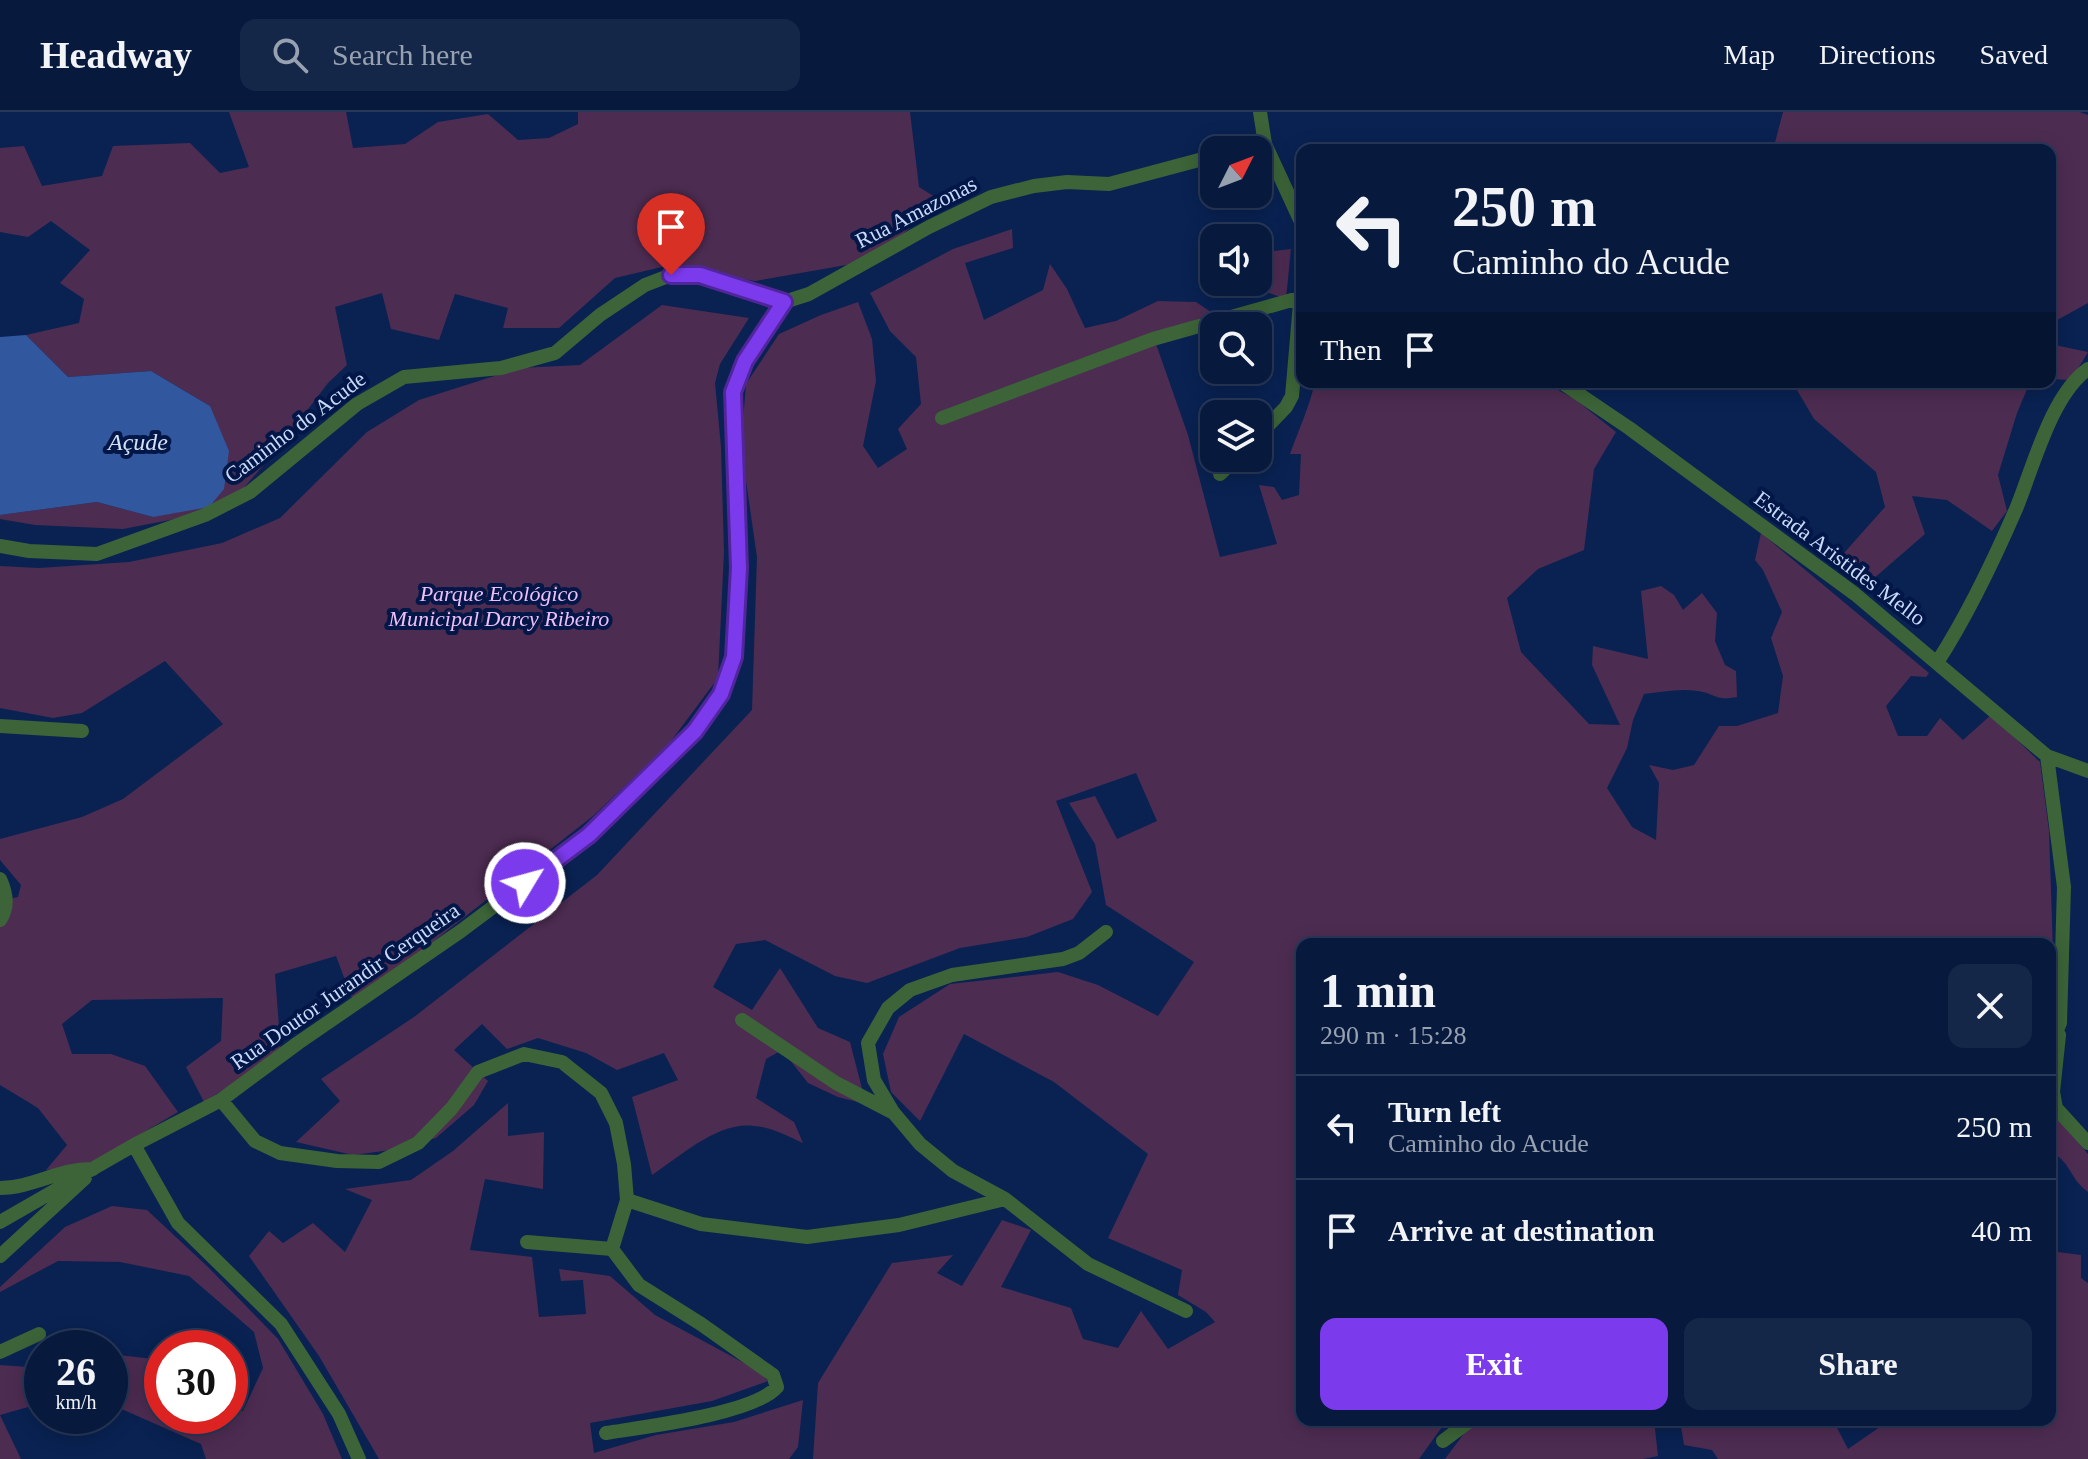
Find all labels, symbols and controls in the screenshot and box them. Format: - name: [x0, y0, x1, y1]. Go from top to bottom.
- search box: [240, 19, 800, 91]
- icon: search: [268, 33, 312, 77]
- text: Headway: [40, 34, 192, 76]
- text: Search here: [332, 38, 473, 71]
- text: Map: [1724, 39, 1775, 70]
- text: Directions: [1819, 39, 1936, 70]
- text: Saved: [1980, 39, 2048, 70]
- north arrow: [1200, 136, 1272, 208]
- map controls: [1200, 136, 1272, 472]
- street label: Rua Amazonas: [851, 171, 981, 253]
- icon: left: [1320, 176, 1424, 280]
- text: 250 m: [1452, 176, 1597, 238]
- pin: [637, 193, 705, 275]
- icon: arrive: [649, 205, 693, 249]
- button: sound: [1200, 224, 1272, 296]
- text: Caminho do Acude: [1452, 242, 1730, 282]
- button: search: [1200, 312, 1272, 384]
- icon: arrive: [1398, 328, 1442, 372]
- text: Then: [1320, 333, 1382, 366]
- street label: Caminho do Acude: [220, 366, 370, 488]
- button: layers: [1200, 400, 1272, 472]
- water label: Açude: [106, 429, 168, 455]
- street label: Estrada Aristides Mello: [1750, 486, 1930, 630]
- park label: Parque Ecológico Municipal Darcy Ribeiro: [388, 581, 609, 631]
- position arrow: [483, 841, 567, 925]
- street label: Rua Doutor Jurandir Cerqueira: [226, 897, 464, 1075]
- text: 1 min: [1320, 964, 1436, 1017]
- button: close: [1948, 964, 2032, 1048]
- text: 290 m · 15:28: [1320, 1021, 1467, 1050]
- text: Turn left: [1388, 1095, 1501, 1128]
- icon: left: [1320, 1105, 1364, 1149]
- text: 250 m: [1956, 1110, 2032, 1143]
- text: Caminho do Acude: [1388, 1129, 1589, 1158]
- icon: arrive: [1320, 1209, 1364, 1253]
- text: Arrive at destination: [1388, 1214, 1655, 1247]
- text: 40 m: [1971, 1214, 2032, 1247]
- button: Exit: [1320, 1318, 1668, 1410]
- button: Share: [1684, 1318, 2032, 1410]
- speed limit sign: 30: [144, 1330, 248, 1434]
- text: 26: [56, 1349, 96, 1394]
- text: km/h: [55, 1391, 97, 1413]

